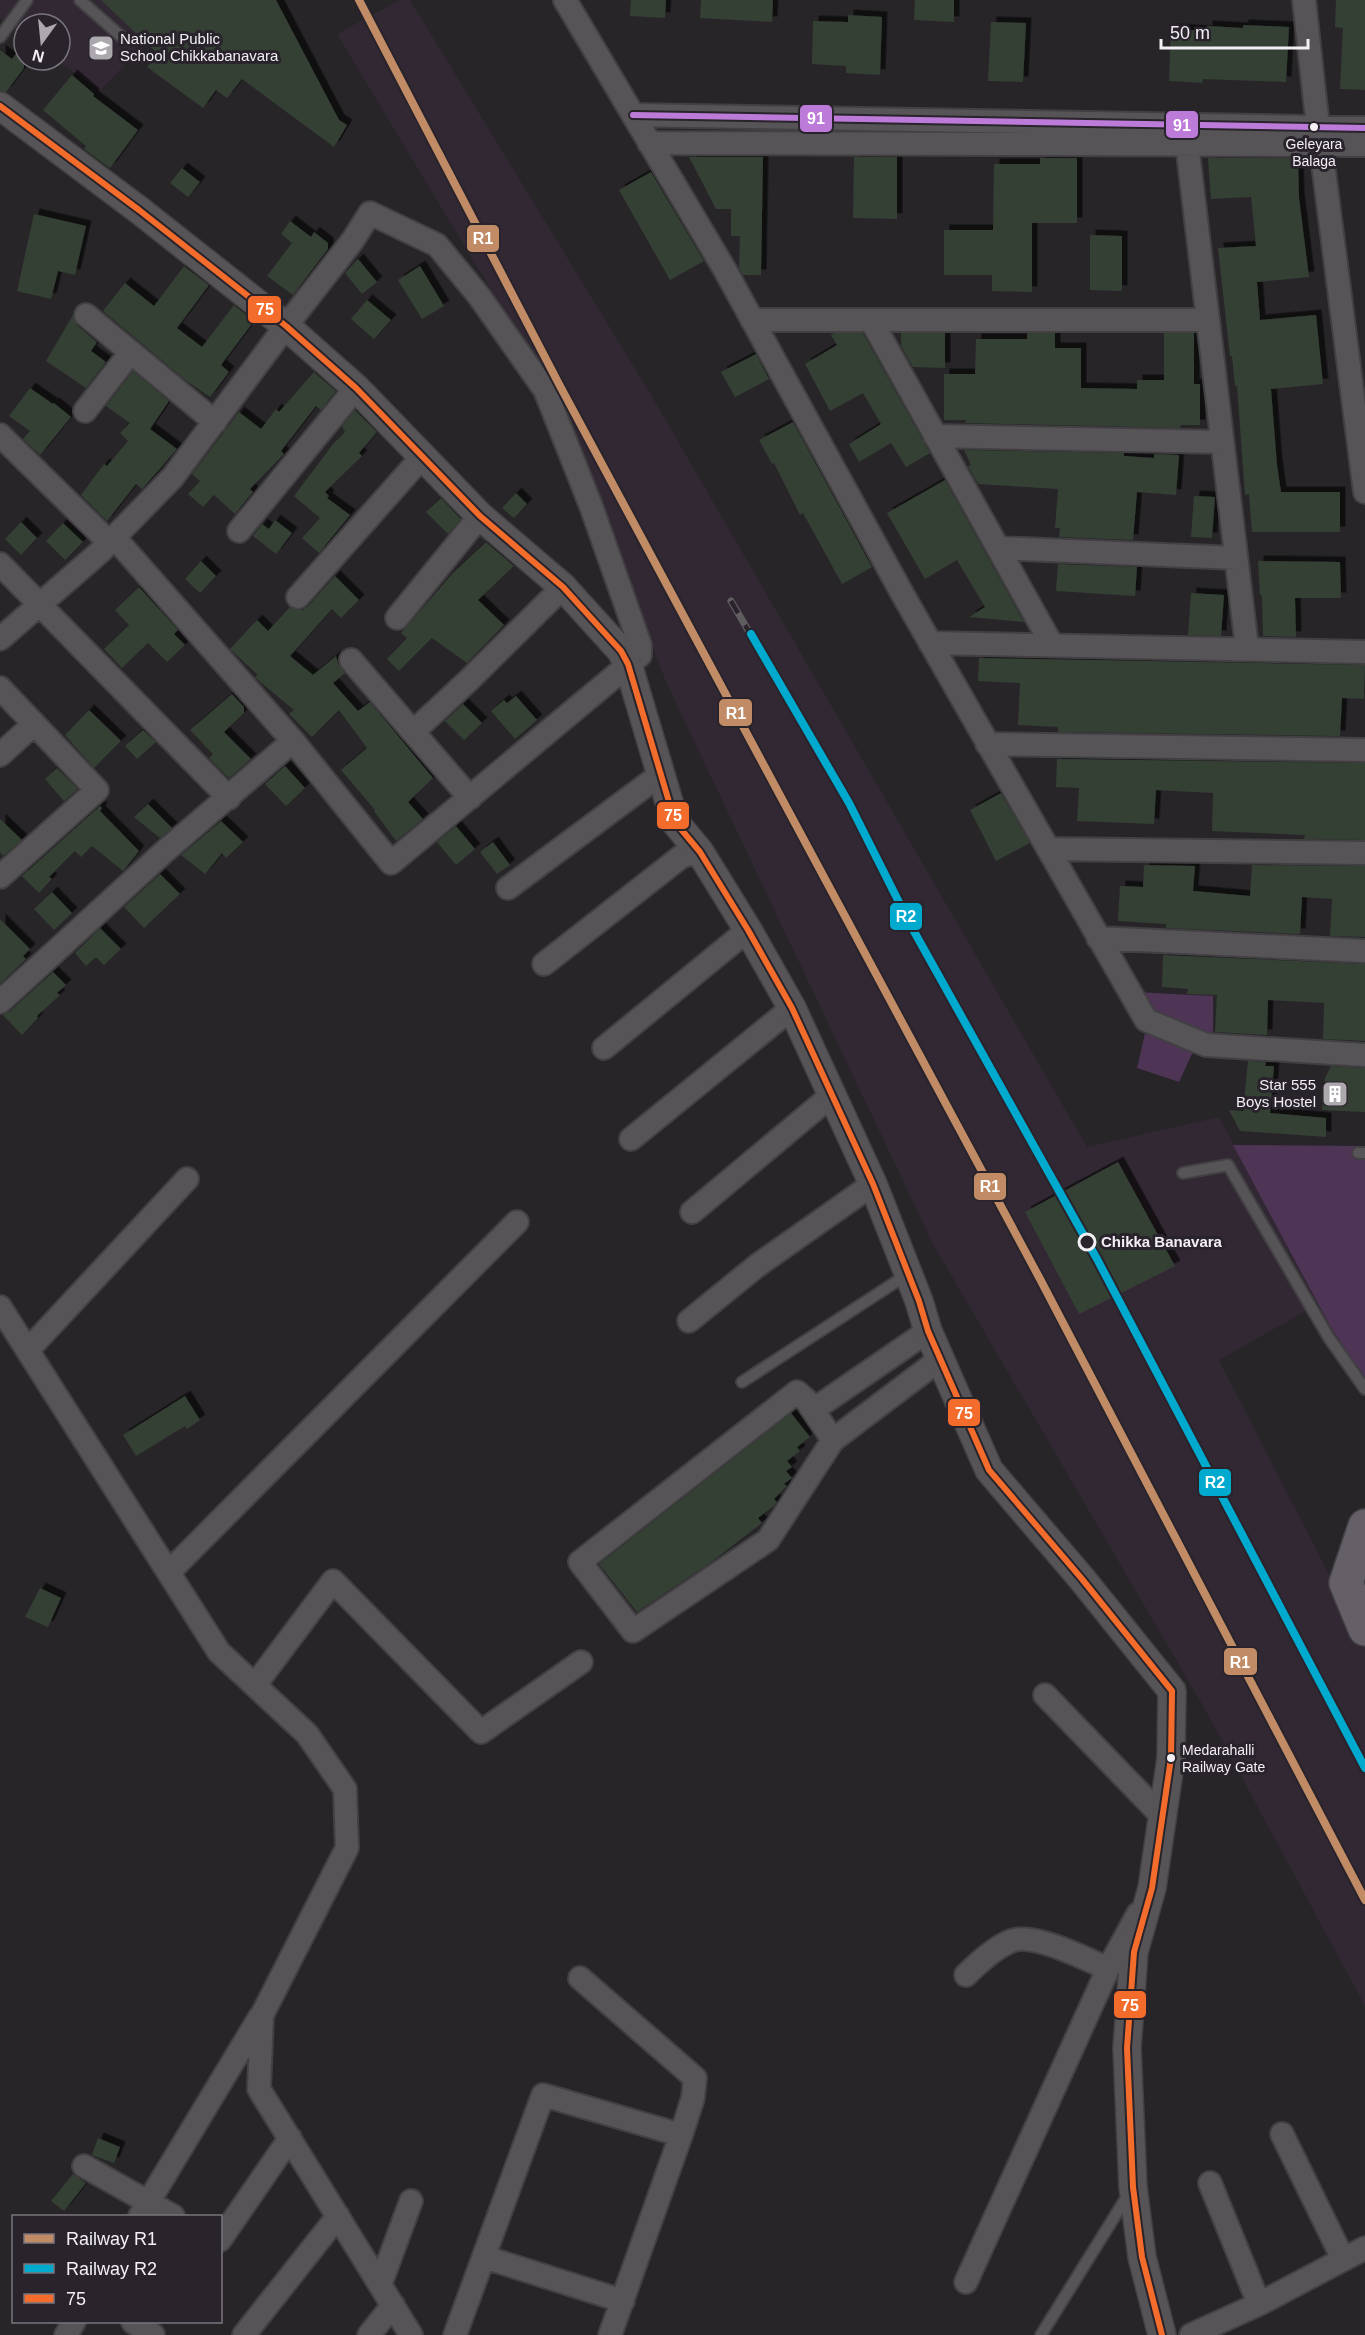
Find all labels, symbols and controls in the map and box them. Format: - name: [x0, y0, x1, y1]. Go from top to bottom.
- north arrow: [12, 12, 72, 72]
- scale bar: [1161, 12, 1308, 50]
- text: 50 m: [1170, 23, 1210, 43]
- place label: National Public School Chikkabanavara: [120, 30, 279, 64]
- school or university icon: National Public School Chikkabanavara: [86, 33, 116, 63]
- text: N: [30, 46, 46, 66]
- line badge: 91: [799, 104, 833, 133]
- text: 91: [807, 110, 825, 127]
- line badge: 91: [1165, 110, 1199, 139]
- text: 91: [1173, 117, 1191, 134]
- marker: Geleyara Balaga: [1308, 121, 1320, 133]
- place label: Geleyara Balaga: [1286, 136, 1343, 169]
- line badge: R1: [466, 224, 500, 253]
- text: R1: [473, 230, 493, 247]
- line badge: 75: [247, 295, 282, 324]
- text: 75: [256, 301, 274, 318]
- line badge: R1: [718, 698, 753, 727]
- text: R1: [726, 705, 746, 722]
- line badge: 75: [656, 801, 690, 830]
- text: 75: [664, 807, 682, 824]
- line badge: R2: [889, 902, 923, 931]
- text: R2: [896, 908, 916, 925]
- place label: Star 555 Boys Hostel: [1236, 1076, 1316, 1110]
- building icon: Star 555 Boys Hostel: [1320, 1079, 1350, 1109]
- line badge: R1: [973, 1172, 1007, 1201]
- text: R1: [980, 1178, 1000, 1195]
- marker: Chikka Banavara: [1078, 1233, 1096, 1251]
- place label: Chikka Banavara: [1101, 1233, 1223, 1250]
- line badge: 75: [947, 1398, 981, 1427]
- text: 75: [955, 1405, 973, 1422]
- line badge: R2: [1198, 1468, 1232, 1497]
- text: R2: [1205, 1474, 1225, 1491]
- line badge: R1: [1223, 1647, 1258, 1676]
- text: R1: [1230, 1654, 1250, 1671]
- place label: Medarahalli Railway Gate: [1182, 1742, 1265, 1775]
- marker: Medarahalli Railway Gate: [1165, 1752, 1177, 1764]
- line badge: 75: [1113, 1990, 1147, 2019]
- text: 75: [1121, 1997, 1139, 2014]
- legend: [12, 2215, 222, 2323]
- text: Railway R1: [66, 2229, 157, 2249]
- text: Railway R2: [66, 2259, 157, 2279]
- text: 75: [66, 2289, 86, 2309]

